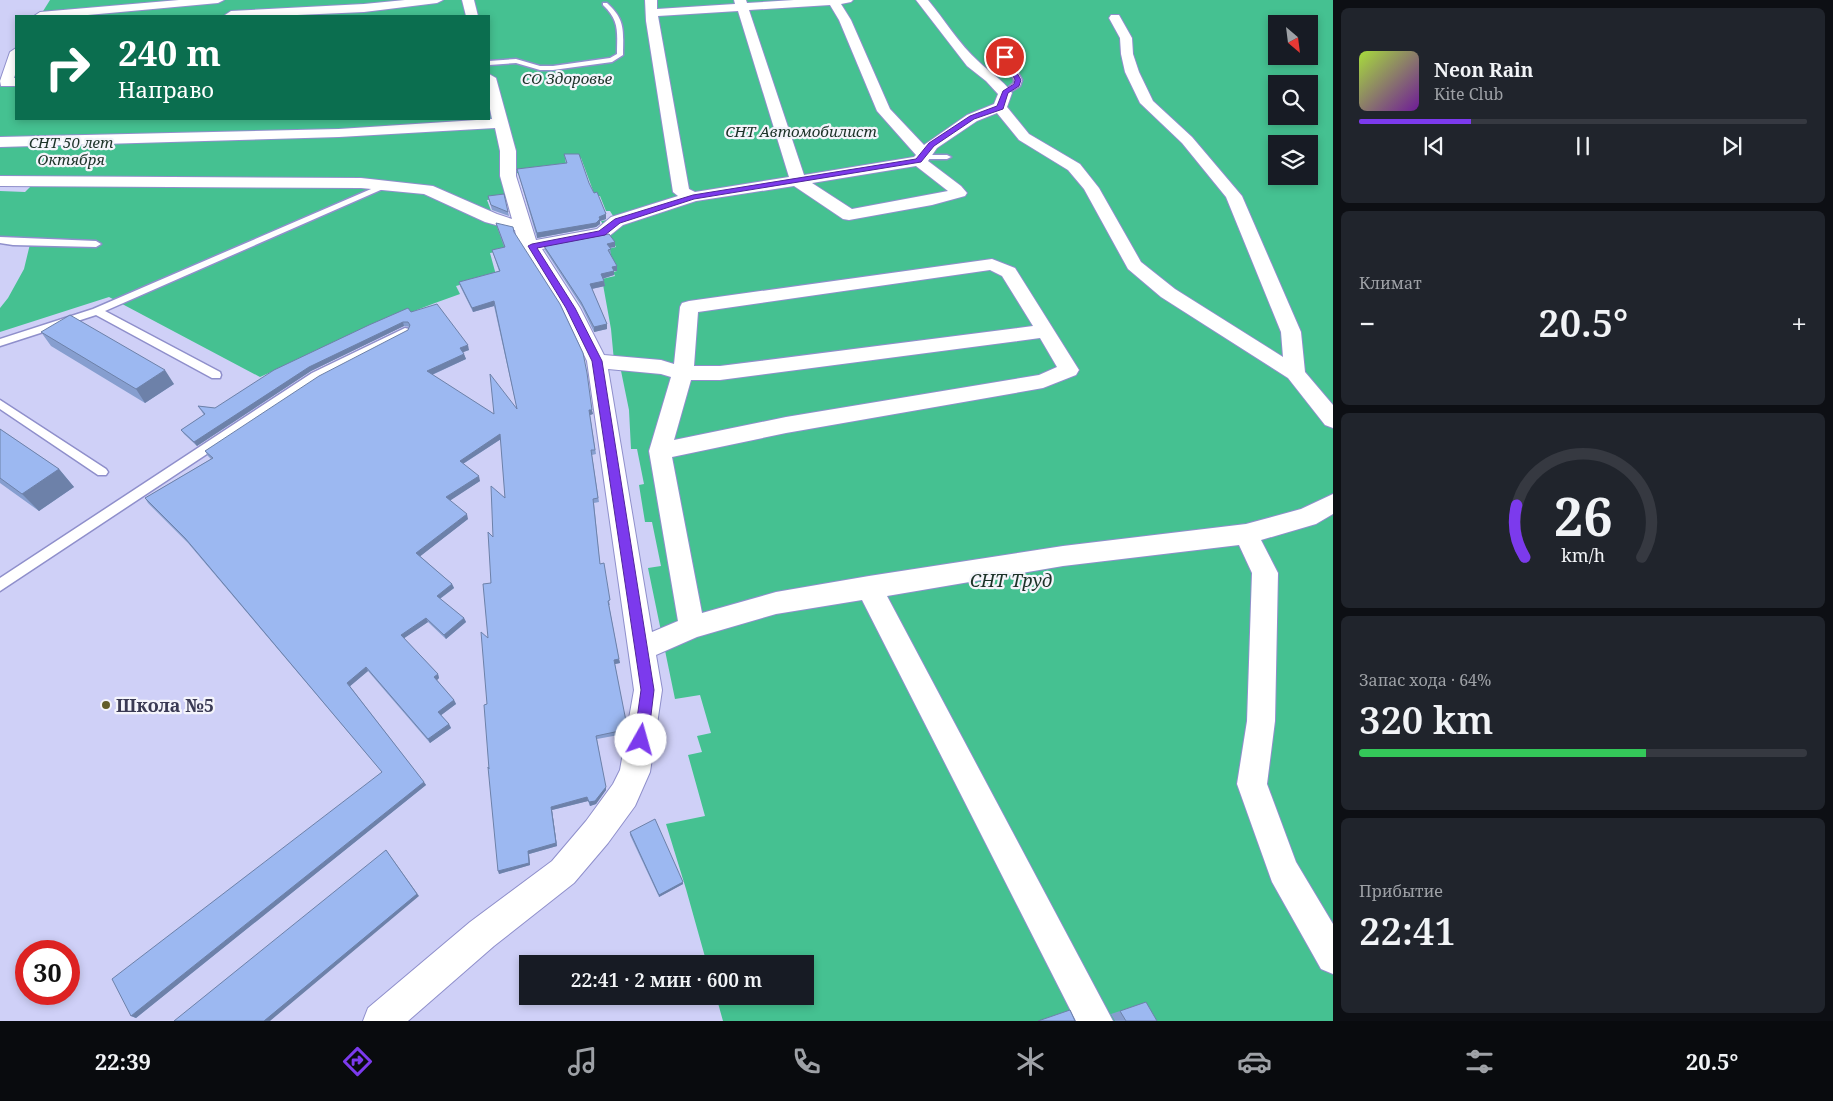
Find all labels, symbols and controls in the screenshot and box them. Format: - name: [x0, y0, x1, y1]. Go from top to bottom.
- north arrow: [1268, 15, 1318, 65]
- map controls: [1268, 15, 1318, 185]
- text: 240 m: [118, 29, 221, 76]
- icon: right: [35, 35, 100, 100]
- pin: [984, 36, 1026, 78]
- icon: arrive: [991, 43, 1019, 71]
- text: Neon Rain: [1434, 57, 1533, 83]
- park label: СО Здоровье: [522, 68, 613, 88]
- text: Направо: [118, 74, 214, 104]
- button: search: [1268, 75, 1318, 125]
- text: Kite Club: [1434, 83, 1503, 105]
- park label: СНТ Автомобилист: [725, 121, 877, 141]
- park label: СНТ 50 лет Октября: [29, 132, 114, 169]
- icon: previous: [1420, 132, 1448, 160]
- icon: pause: [1569, 132, 1597, 160]
- icon: next: [1718, 132, 1746, 160]
- button: layers: [1268, 135, 1318, 185]
- text: Климат: [1359, 272, 1422, 294]
- text: 20.5°: [1538, 296, 1628, 348]
- text: −: [1359, 304, 1375, 342]
- text: +: [1791, 304, 1807, 342]
- text: 26: [1554, 480, 1612, 551]
- text: km/h: [1561, 543, 1605, 567]
- park label: СНТ Труд: [970, 568, 1052, 592]
- text: Запас хода · 64%: [1359, 669, 1491, 691]
- place label: Школа №5: [116, 693, 214, 717]
- text: 320 km: [1359, 693, 1493, 745]
- marker: Школа №5: [100, 699, 112, 711]
- position arrow: [614, 713, 666, 765]
- text: Прибытие: [1359, 880, 1443, 902]
- text: 22:41: [1359, 904, 1456, 956]
- speed limit sign: 30: [15, 940, 80, 1005]
- text: 22:41 · 2 мин · 600 m: [571, 967, 762, 993]
- icon: directions: [340, 1044, 375, 1079]
- icon: music: [565, 1044, 600, 1079]
- icon: phone: [789, 1044, 824, 1079]
- icon: climate: [1013, 1044, 1048, 1079]
- icon: car: [1237, 1044, 1272, 1079]
- icon: filters: [1462, 1044, 1497, 1079]
- text: 22:39: [95, 1046, 151, 1076]
- text: 20.5°: [1686, 1046, 1738, 1076]

